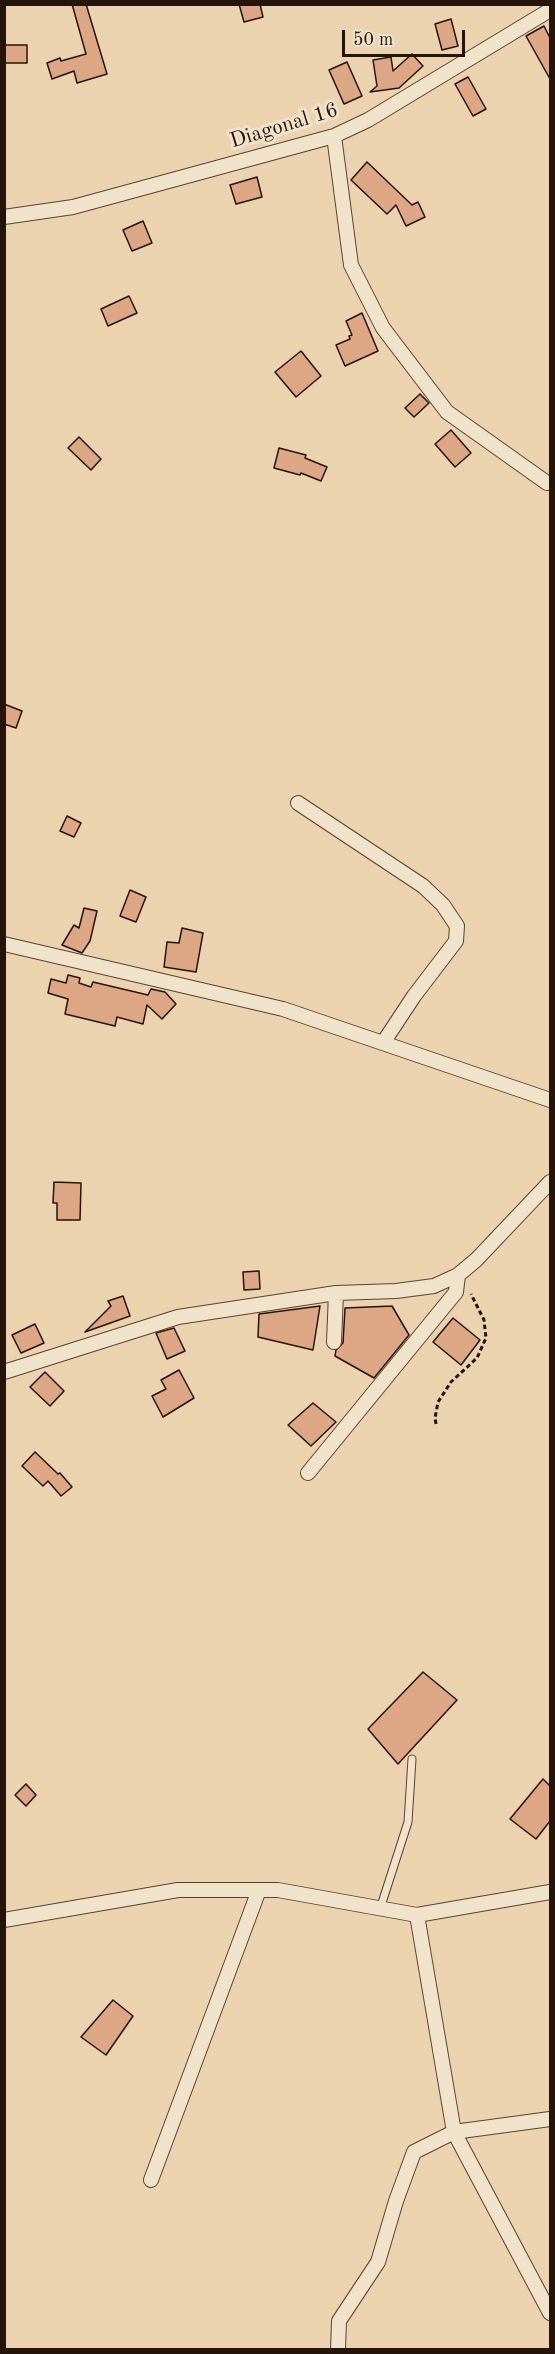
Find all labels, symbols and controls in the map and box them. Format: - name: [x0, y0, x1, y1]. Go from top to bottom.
- scale bar: [345, 18, 468, 56]
- text: 50 m: [353, 31, 393, 49]
- street label: Diagonal 16: [227, 98, 341, 154]

